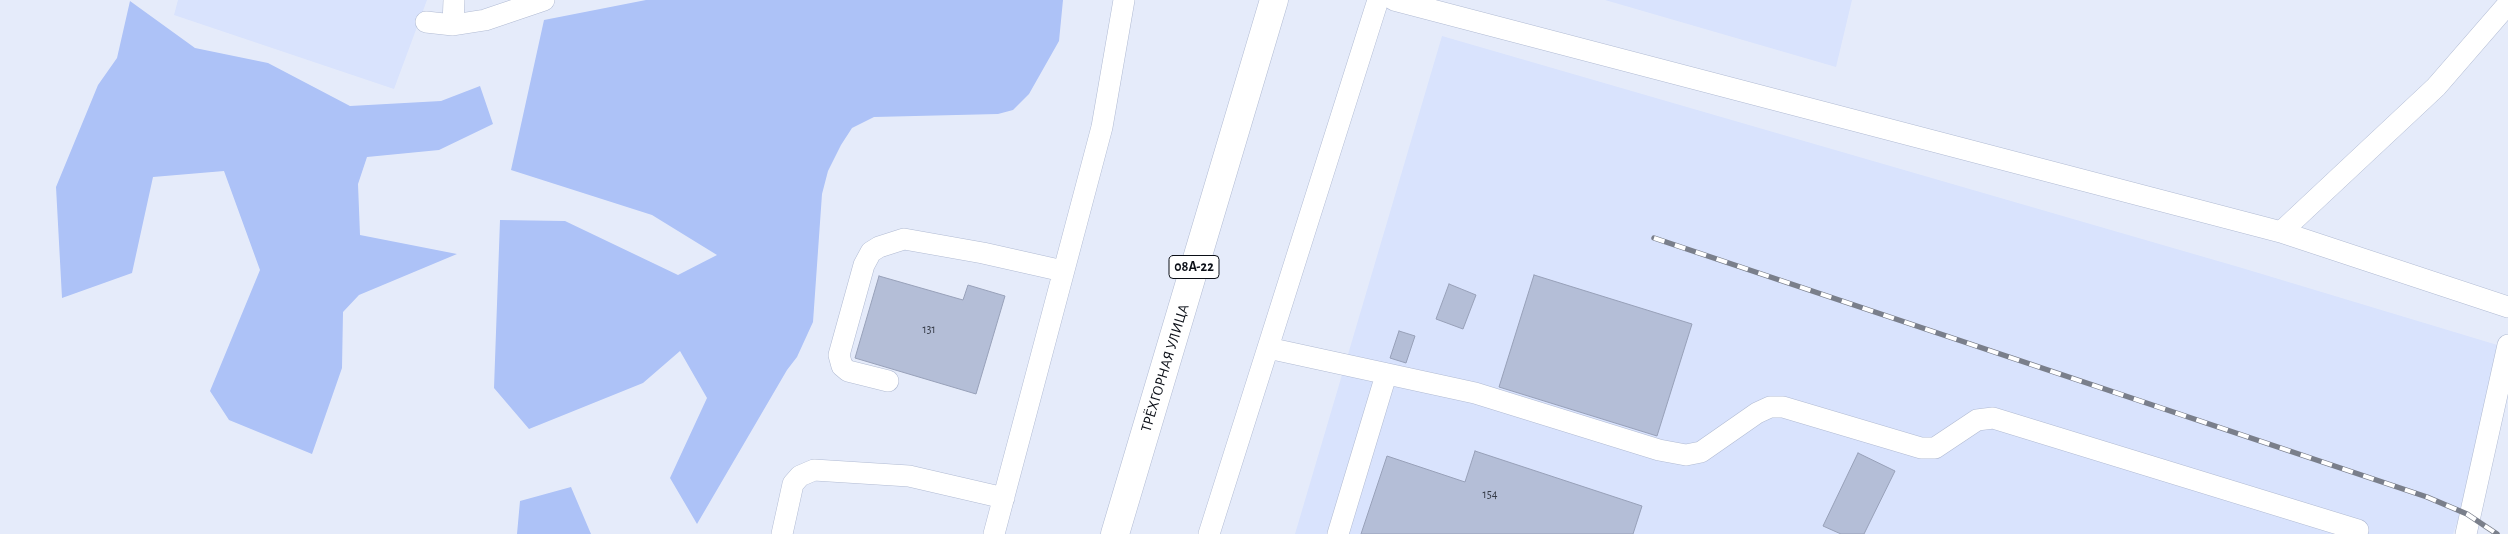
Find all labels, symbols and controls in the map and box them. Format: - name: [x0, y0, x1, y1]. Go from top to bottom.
- road number: 08А-22: [1169, 256, 1219, 278]
- street label: ТРЁХГОРНАЯ УЛИЦА: [1137, 302, 1193, 434]
- house number: 131: [922, 322, 936, 336]
- house number: 154: [1483, 487, 1497, 501]

